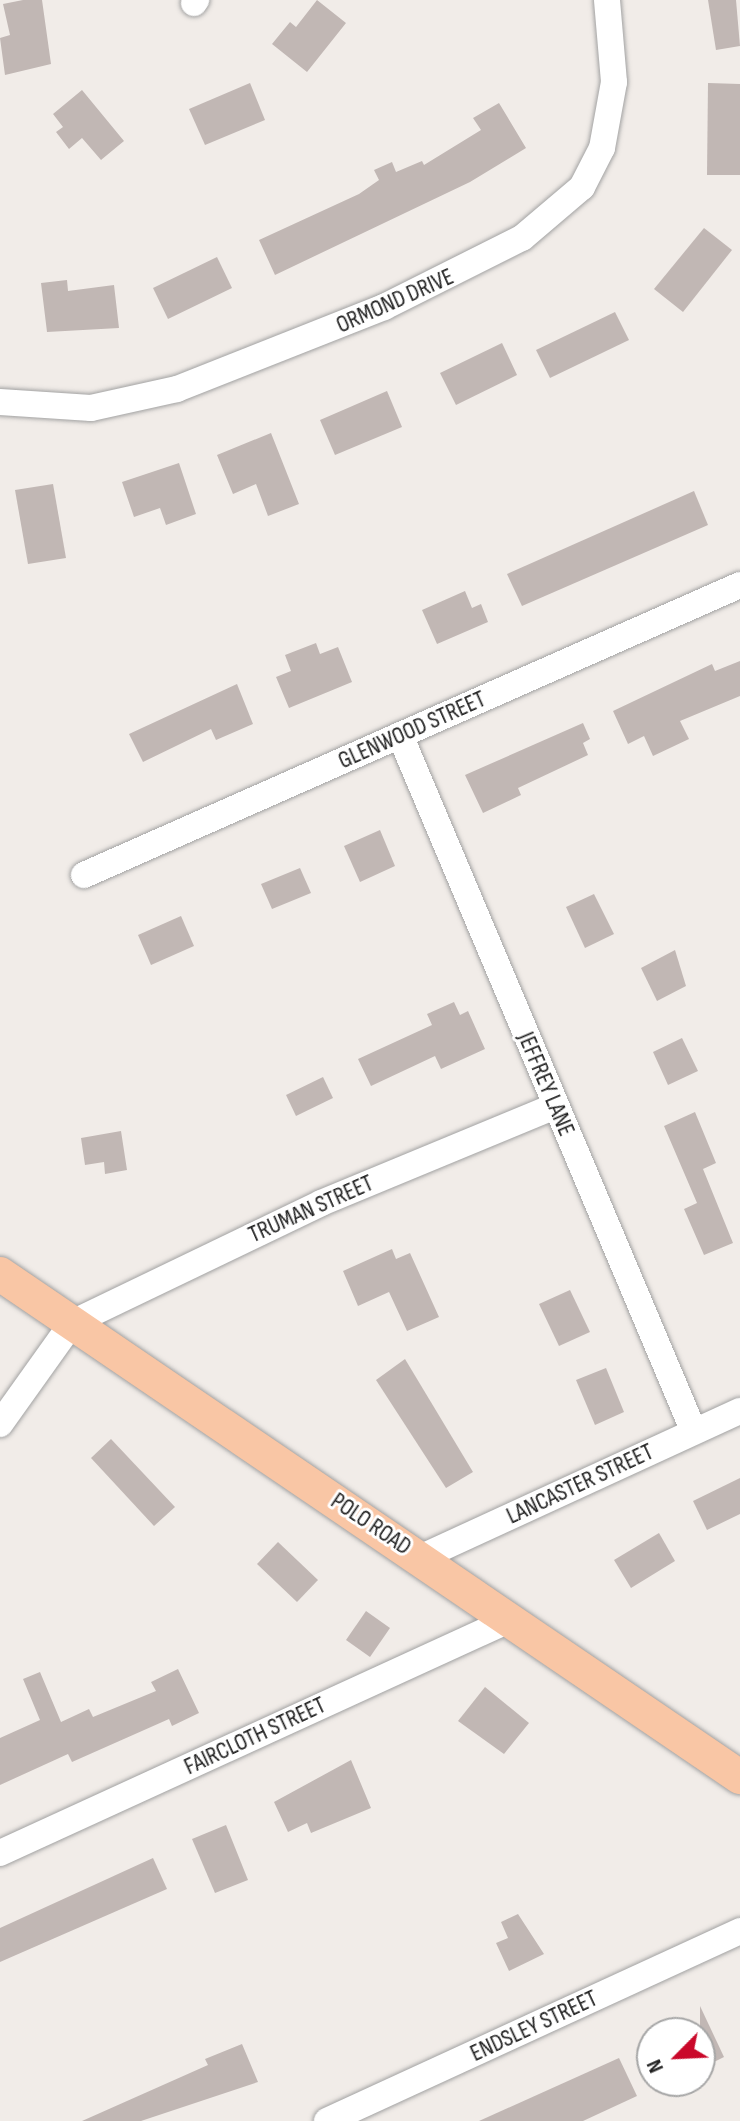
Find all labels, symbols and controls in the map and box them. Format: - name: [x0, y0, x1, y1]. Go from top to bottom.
- street label: ORMOND DRIVE: [332, 262, 458, 340]
- street label: GLENWOOD STREET: [334, 685, 490, 775]
- street label: JEFFREY LANE: [511, 1028, 581, 1140]
- street label: TRUMAN STREET: [244, 1169, 378, 1249]
- street label: LANCASTER STREET: [502, 1437, 658, 1531]
- street label: POLO ROAD: [325, 1487, 417, 1561]
- street label: FAIRCLOTH STREET: [180, 1691, 330, 1781]
- street label: ENDSLEY STREET: [466, 1984, 602, 2068]
- north arrow: [636, 2017, 716, 2097]
- text: N: [641, 2055, 670, 2077]

